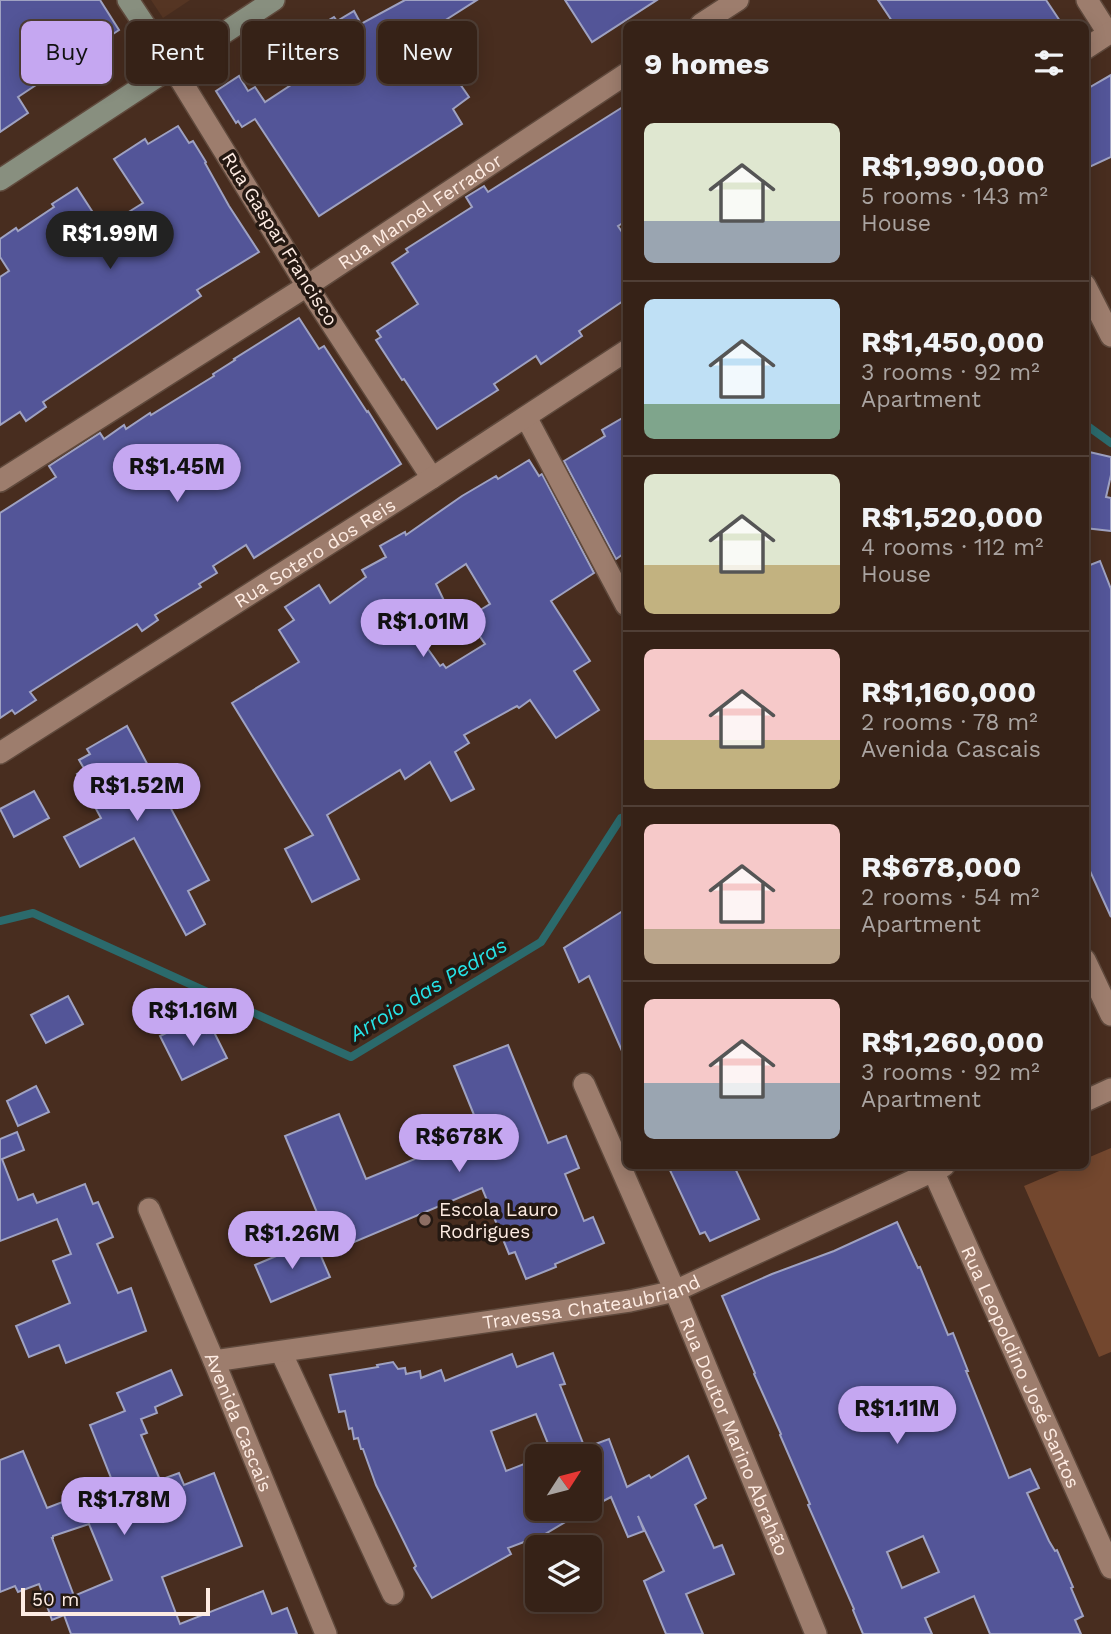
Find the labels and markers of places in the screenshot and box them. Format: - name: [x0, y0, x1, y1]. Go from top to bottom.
- pin: R$1.99M: [45, 212, 175, 271]
- pin: R$1.45M: [112, 444, 242, 504]
- pin: R$1.01M: [358, 600, 488, 659]
- pin: R$1.52M: [72, 764, 202, 823]
- pin: R$1.16M: [128, 988, 258, 1048]
- pin: R$678K: [402, 1114, 516, 1174]
- place label: Escola Lauro Rodrigues: [439, 1198, 558, 1243]
- pin: R$1.26M: [227, 1212, 357, 1271]
- marker: Escola Lauro Rodrigues: [417, 1212, 433, 1228]
- pin: R$1.11M: [832, 1386, 962, 1446]
- pin: R$1.78M: [59, 1478, 189, 1537]

